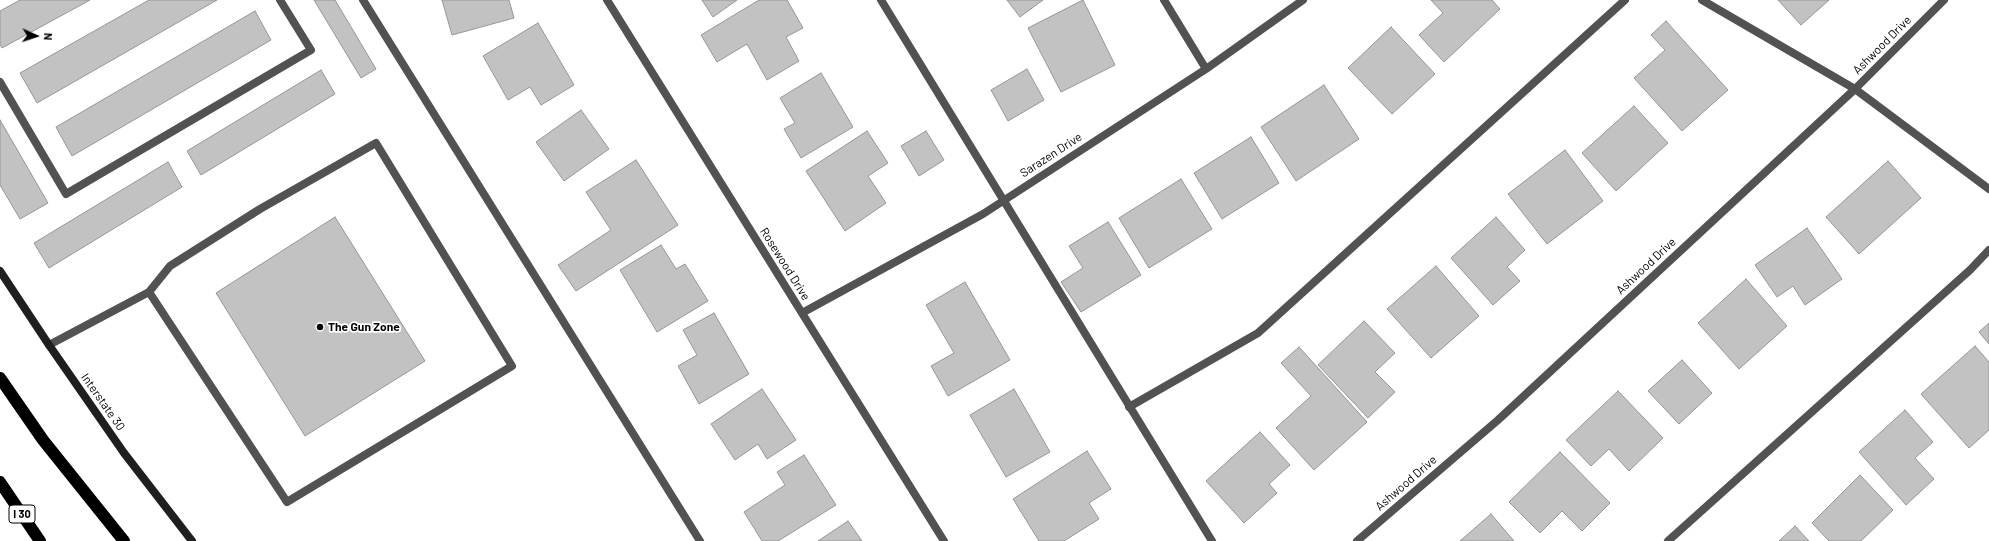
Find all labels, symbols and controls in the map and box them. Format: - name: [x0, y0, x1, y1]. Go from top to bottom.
- street label: Ashwood Drive: [1850, 13, 1914, 77]
- north arrow: [16, 16, 56, 56]
- text: N: [42, 33, 55, 41]
- street label: Sarazen Drive: [1017, 130, 1085, 180]
- street label: Rosewood Drive: [757, 225, 813, 303]
- street label: Ashwood Drive: [1613, 235, 1679, 297]
- place label: The Gun Zone: [328, 320, 400, 334]
- marker: The Gun Zone: [315, 322, 325, 332]
- street label: Interstate 30: [78, 371, 128, 433]
- street label: Ashwood Drive: [1372, 452, 1440, 514]
- road number: I 30: [9, 505, 35, 523]

